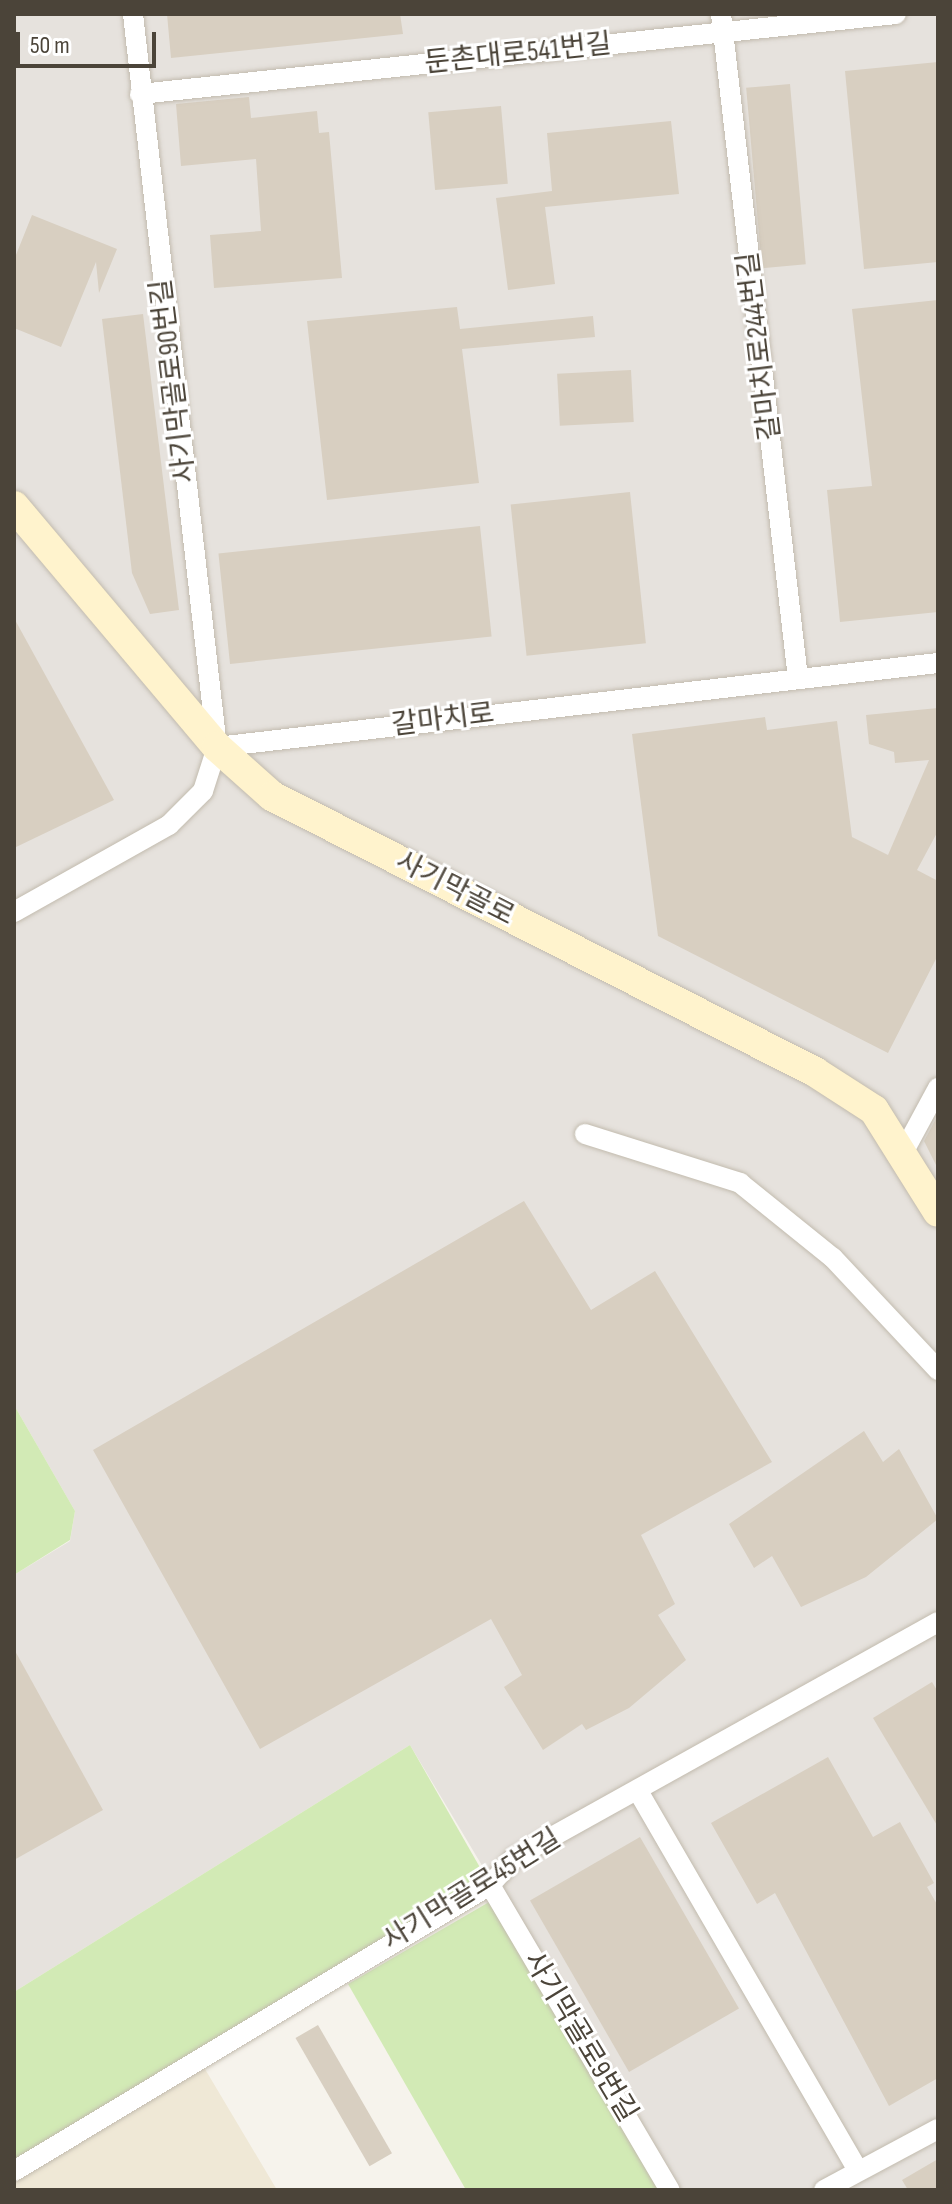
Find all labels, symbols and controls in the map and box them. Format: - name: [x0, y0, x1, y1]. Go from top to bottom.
- scale bar: [20, 16, 160, 66]
- street label: 둔촌대로541번길: [423, 27, 613, 81]
- text: 50 m: [30, 31, 70, 60]
- street label: 갈마치로244번길: [732, 250, 788, 442]
- street label: 사기막골로90번길: [145, 277, 203, 485]
- street label: 갈마치로: [390, 697, 496, 743]
- street label: 사기막골로: [390, 845, 520, 933]
- street label: 사기막골로45번길: [377, 1822, 567, 1958]
- street label: 사기막골로9번길: [516, 1946, 644, 2128]

